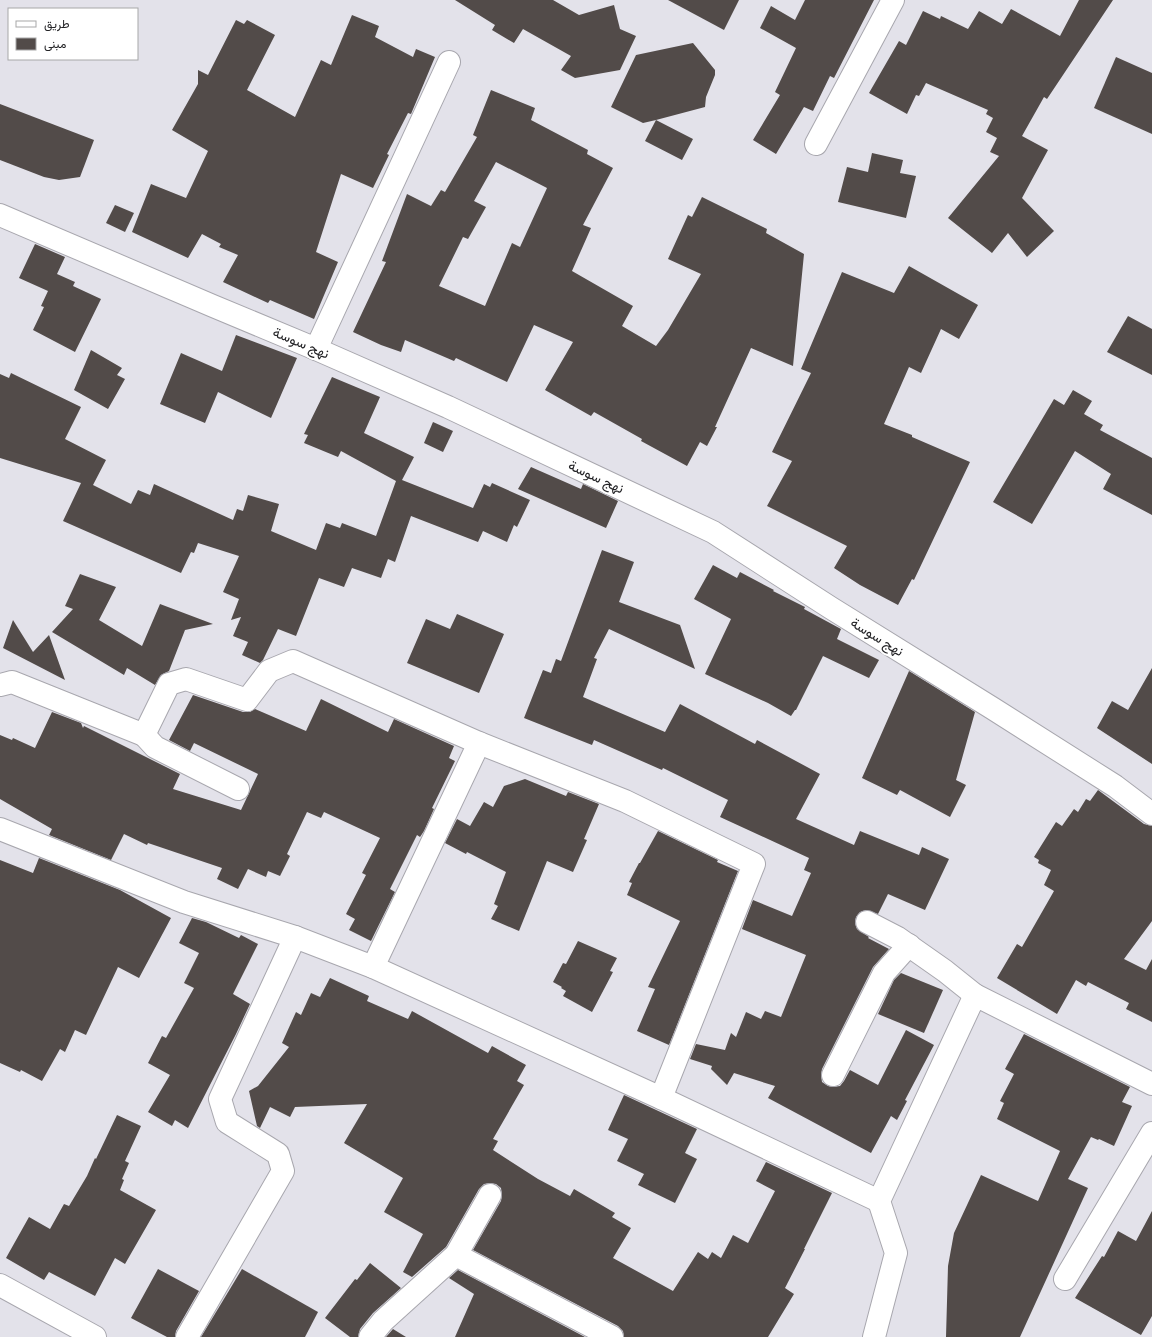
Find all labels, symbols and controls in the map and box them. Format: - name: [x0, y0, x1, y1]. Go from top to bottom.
- legend: [8, 8, 138, 60]
- text: طريق: [44, 17, 70, 32]
- text: مبنى: [44, 37, 66, 52]
- street label: نهج سوسة: [270, 324, 332, 364]
- street label: نهج سوسة: [565, 457, 627, 499]
- street label: نهج سوسة: [846, 614, 907, 662]

